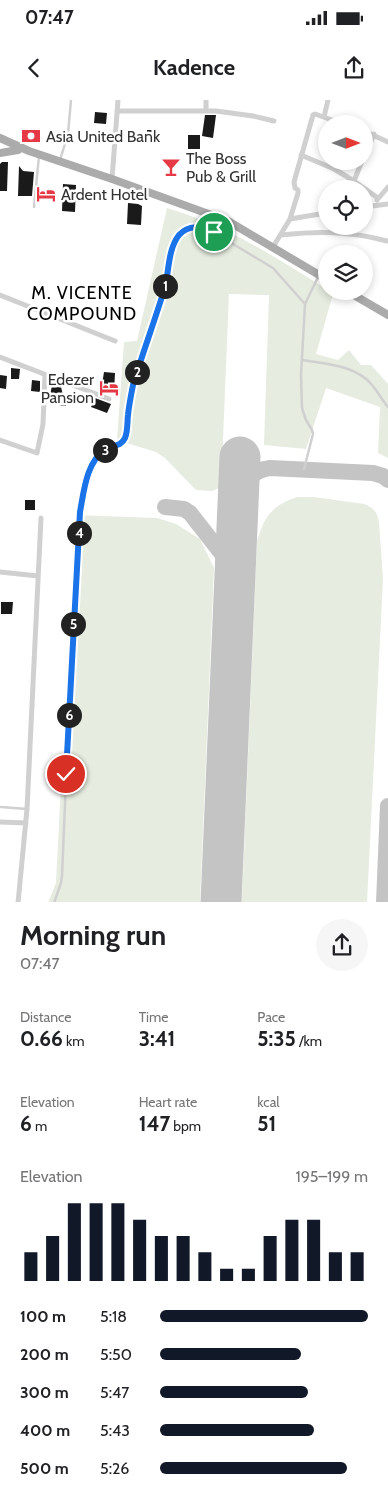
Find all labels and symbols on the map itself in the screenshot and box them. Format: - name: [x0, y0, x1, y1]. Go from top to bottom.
- north arrow: [318, 115, 372, 170]
- bank icon: Asia United Bank: [20, 125, 42, 147]
- place label: Asia United Bank: [46, 127, 161, 146]
- place label: The Boss Pub & Grill: [186, 149, 256, 186]
- bar icon: The Boss Pub & Grill: [160, 156, 182, 178]
- hotel icon: Ardent Hotel: [35, 183, 57, 205]
- place label: Ardent Hotel: [61, 185, 148, 204]
- pin: [193, 211, 235, 253]
- pin: 1: [152, 274, 178, 298]
- district label: M. VICENTE COMPOUND: [27, 282, 137, 325]
- pin: 2: [124, 360, 150, 384]
- place label: Edezer Pansion: [41, 370, 95, 407]
- hotel icon: Edezer Pansion: [98, 377, 120, 399]
- pin: 3: [92, 438, 118, 462]
- pin: 4: [66, 520, 92, 546]
- pin: 5: [60, 612, 86, 636]
- pin: 6: [56, 702, 82, 728]
- pin: [45, 753, 87, 795]

